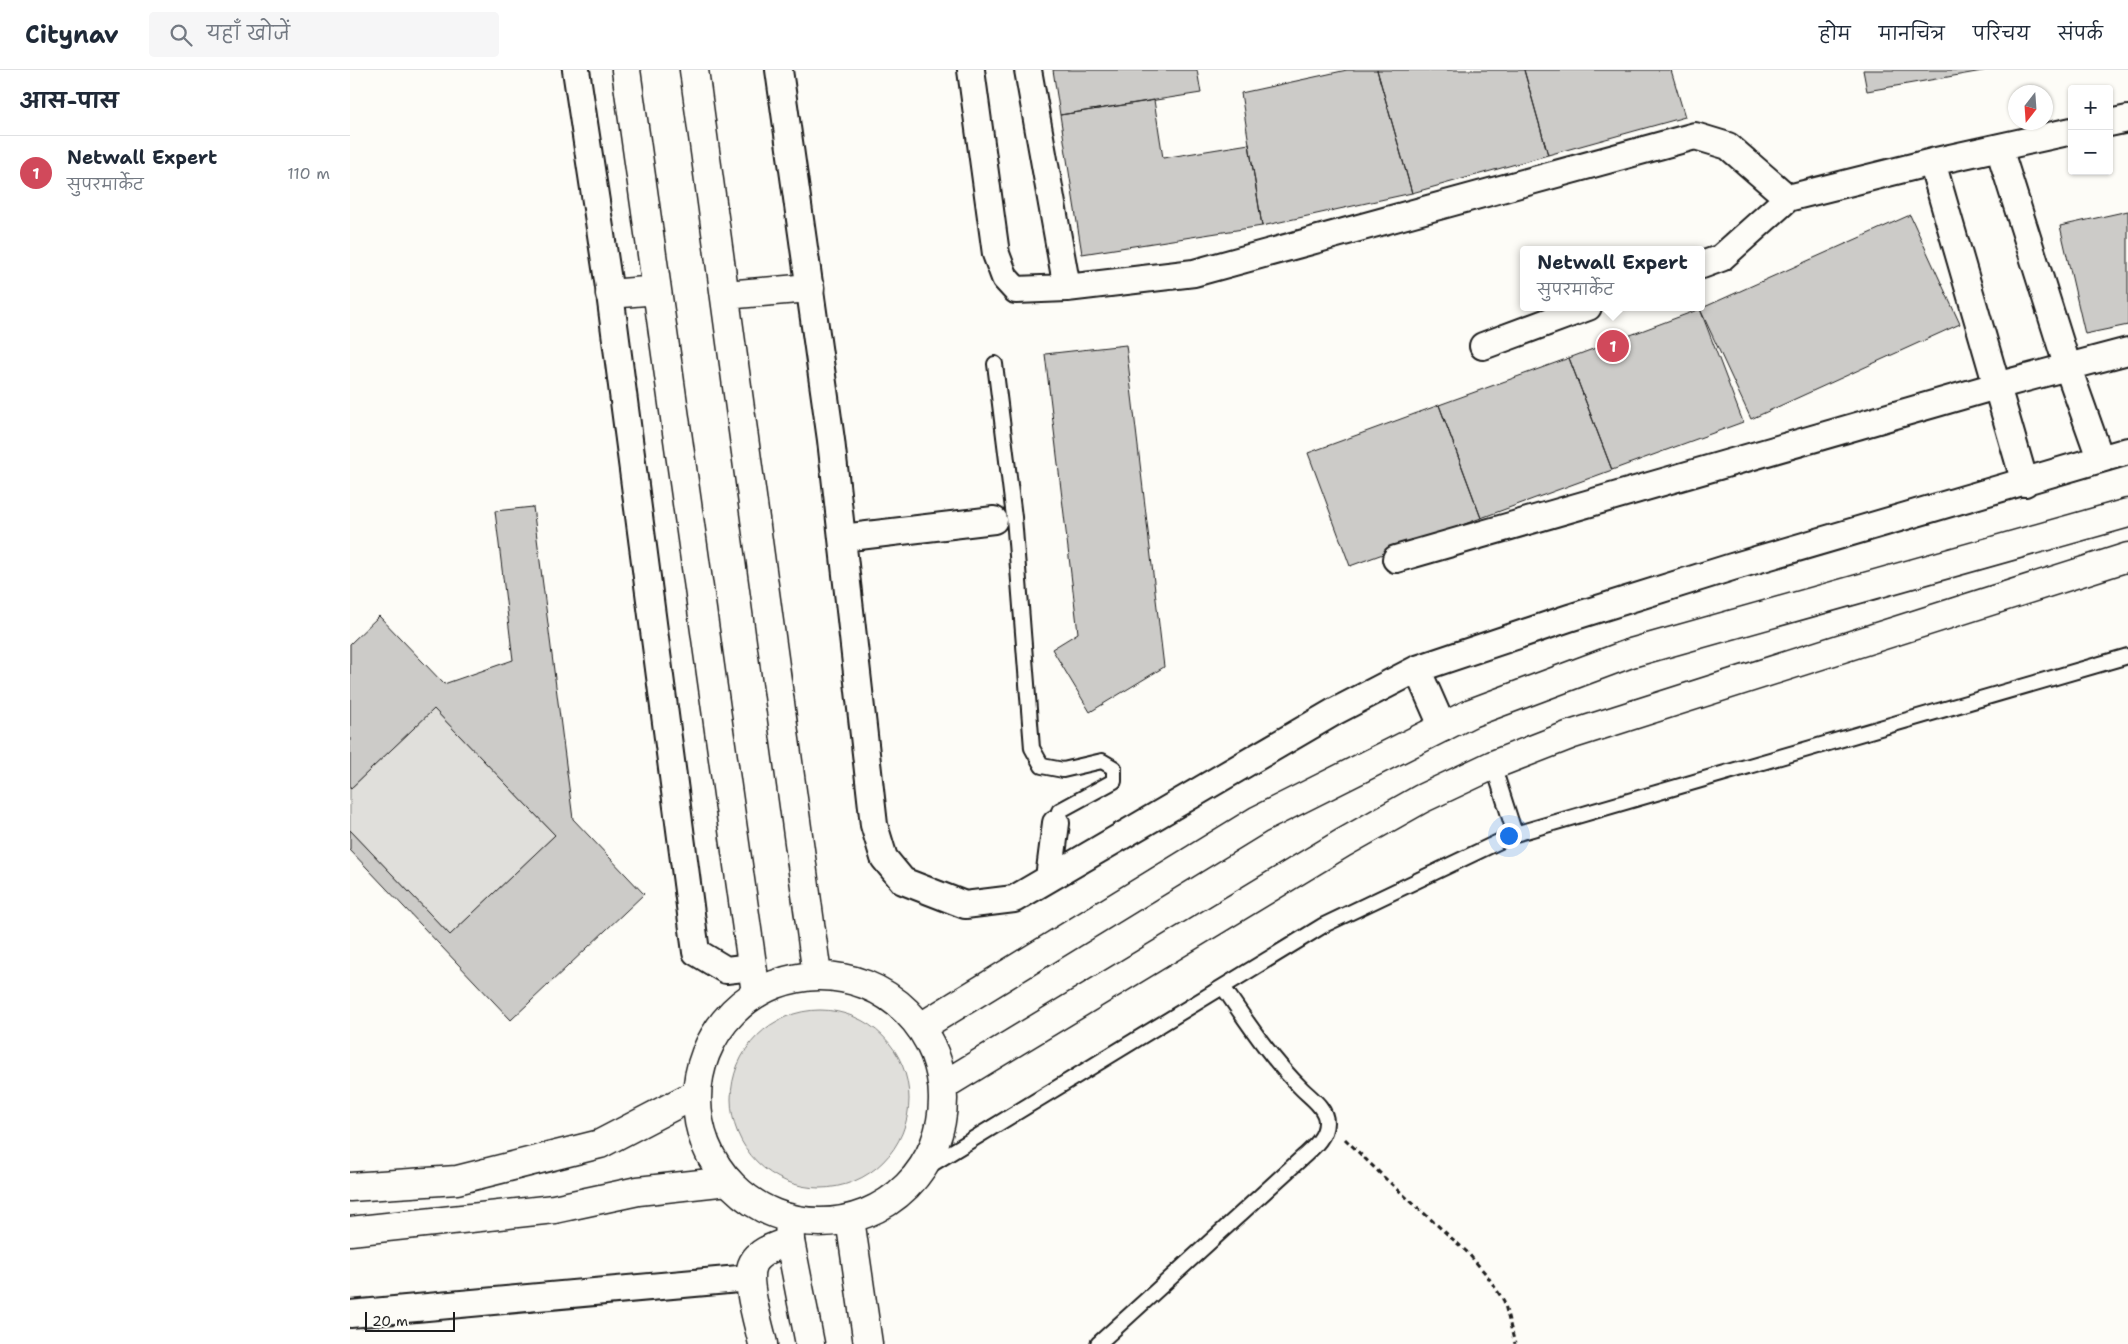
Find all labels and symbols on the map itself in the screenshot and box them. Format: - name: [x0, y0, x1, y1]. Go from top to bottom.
- north arrow: [2008, 85, 2053, 130]
- pin: 1: [1597, 327, 1629, 365]
- your location: [1496, 823, 1522, 849]
- scale bar: [365, 1309, 455, 1332]

